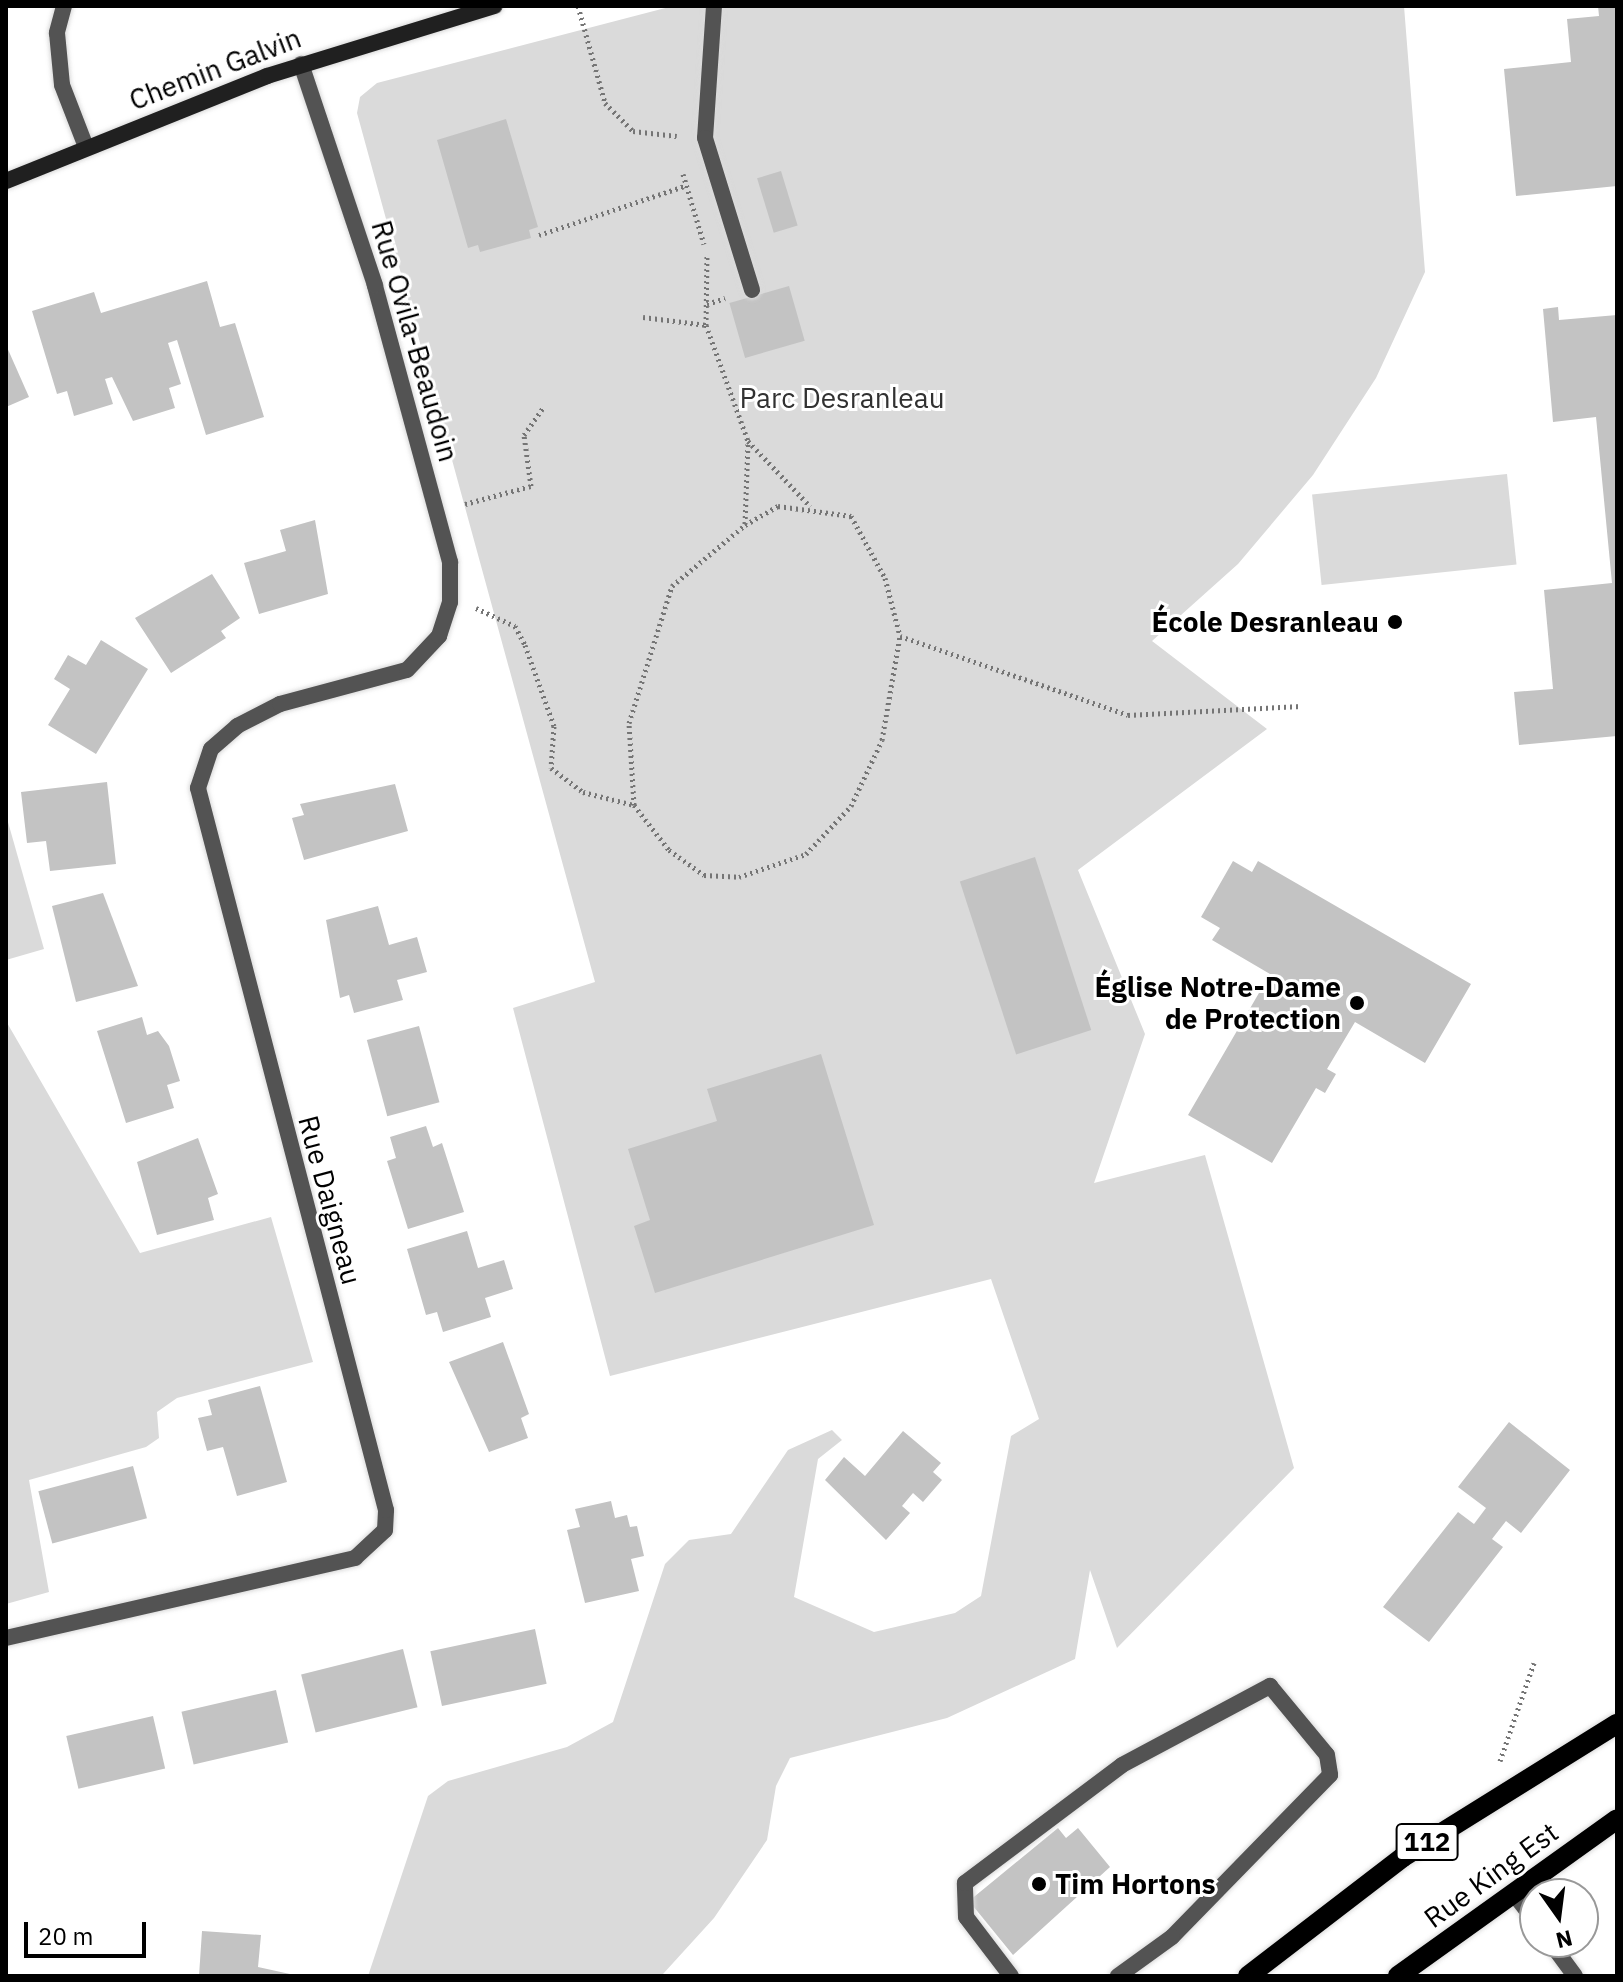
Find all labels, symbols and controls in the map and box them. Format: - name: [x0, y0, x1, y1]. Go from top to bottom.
- street label: Chemin Galvin: [124, 21, 306, 117]
- street label: Rue Ovila-Beaudoin: [364, 217, 466, 465]
- park label: Parc Desranleau: [739, 381, 945, 415]
- place label: École Desranleau: [1152, 605, 1379, 639]
- marker: École Desranleau: [1386, 613, 1404, 631]
- place label: Église Notre-Dame de Protection: [1094, 970, 1341, 1036]
- marker: Église Notre-Dame de Protection: [1348, 994, 1366, 1012]
- street label: Rue Daigneau: [291, 1112, 369, 1288]
- street label: Rue King Est: [1417, 1815, 1565, 1935]
- road number: 112: [1395, 1820, 1459, 1864]
- place label: Tim Hortons: [1055, 1867, 1216, 1901]
- marker: Tim Hortons: [1030, 1875, 1048, 1893]
- north arrow: [1519, 1878, 1599, 1958]
- scale bar: [28, 1906, 150, 1956]
- text: 20 m: [38, 1920, 93, 1952]
- text: N: [1553, 1924, 1576, 1956]

